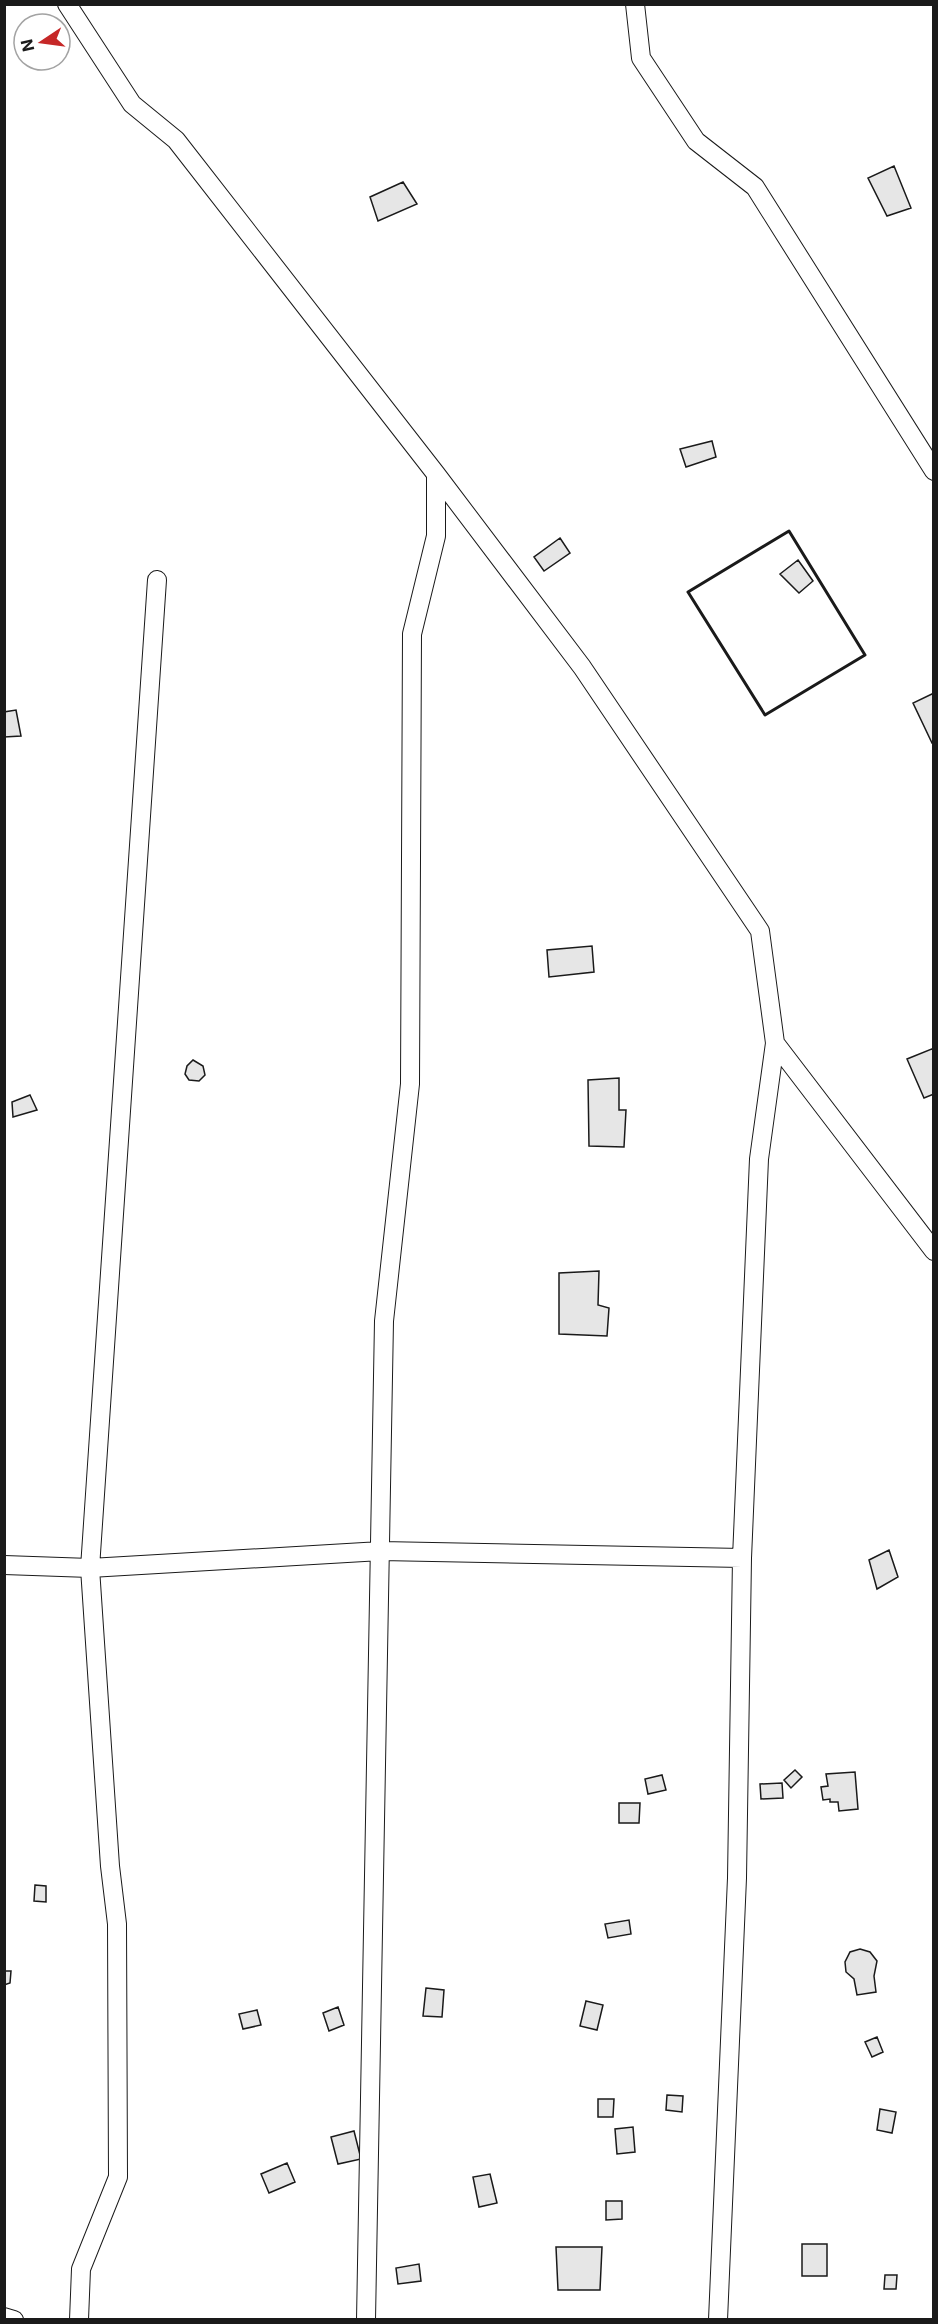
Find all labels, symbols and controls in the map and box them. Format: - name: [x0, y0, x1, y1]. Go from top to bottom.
- north arrow: [12, 12, 72, 72]
- text: N: [16, 37, 39, 54]

